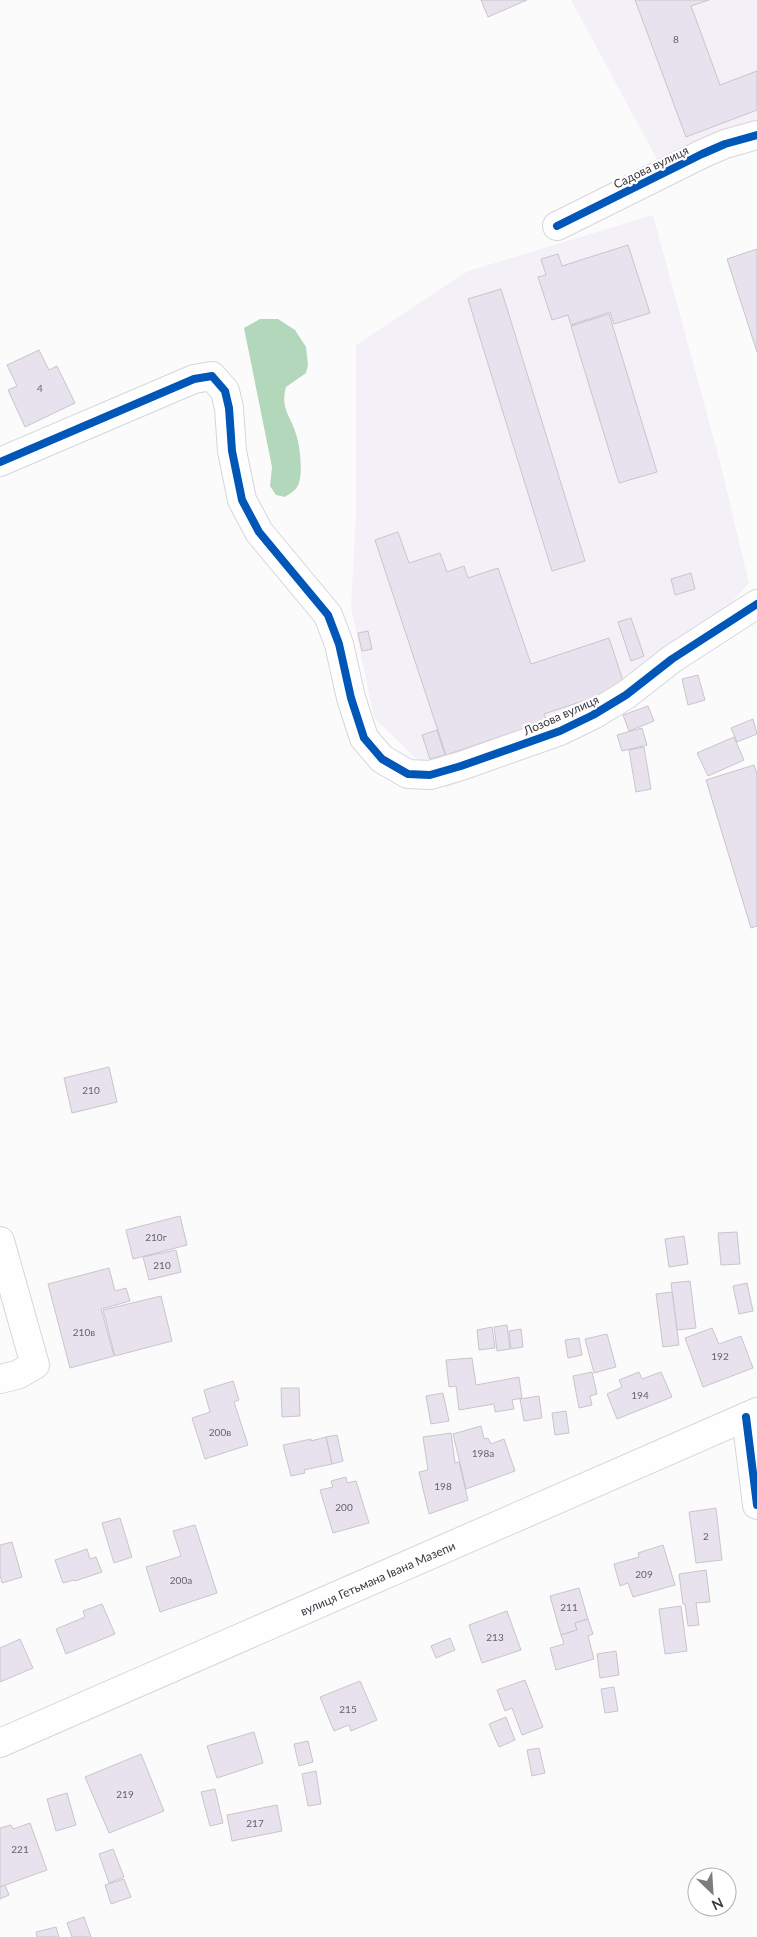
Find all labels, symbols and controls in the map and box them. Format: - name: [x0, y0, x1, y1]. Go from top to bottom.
- house number: 8: [673, 33, 679, 45]
- street label: Садова вулиця: [611, 142, 691, 192]
- house number: 4: [37, 382, 43, 394]
- street label: Лозова вулиця: [520, 692, 601, 739]
- house number: 210: [82, 1084, 100, 1096]
- house number: 210г: [145, 1231, 167, 1243]
- house number: 210: [153, 1259, 171, 1271]
- house number: 210в: [73, 1326, 95, 1338]
- house number: 192: [711, 1350, 729, 1362]
- house number: 194: [631, 1389, 649, 1401]
- house number: 200в: [209, 1426, 231, 1438]
- house number: 198а: [472, 1447, 494, 1459]
- house number: 198: [434, 1480, 452, 1492]
- house number: 200: [335, 1501, 353, 1513]
- house number: 2: [703, 1530, 709, 1542]
- street label: вулиця Гетьмана Івана Мазепи: [298, 1537, 457, 1618]
- house number: 209: [635, 1568, 653, 1580]
- house number: 200а: [170, 1574, 192, 1586]
- house number: 211: [560, 1601, 578, 1613]
- house number: 213: [486, 1631, 504, 1643]
- house number: 215: [339, 1703, 357, 1715]
- house number: 219: [116, 1788, 134, 1800]
- house number: 217: [246, 1817, 264, 1829]
- house number: 221: [11, 1843, 29, 1855]
- north arrow: [687, 1867, 737, 1917]
- text: N: [709, 1894, 726, 1914]

